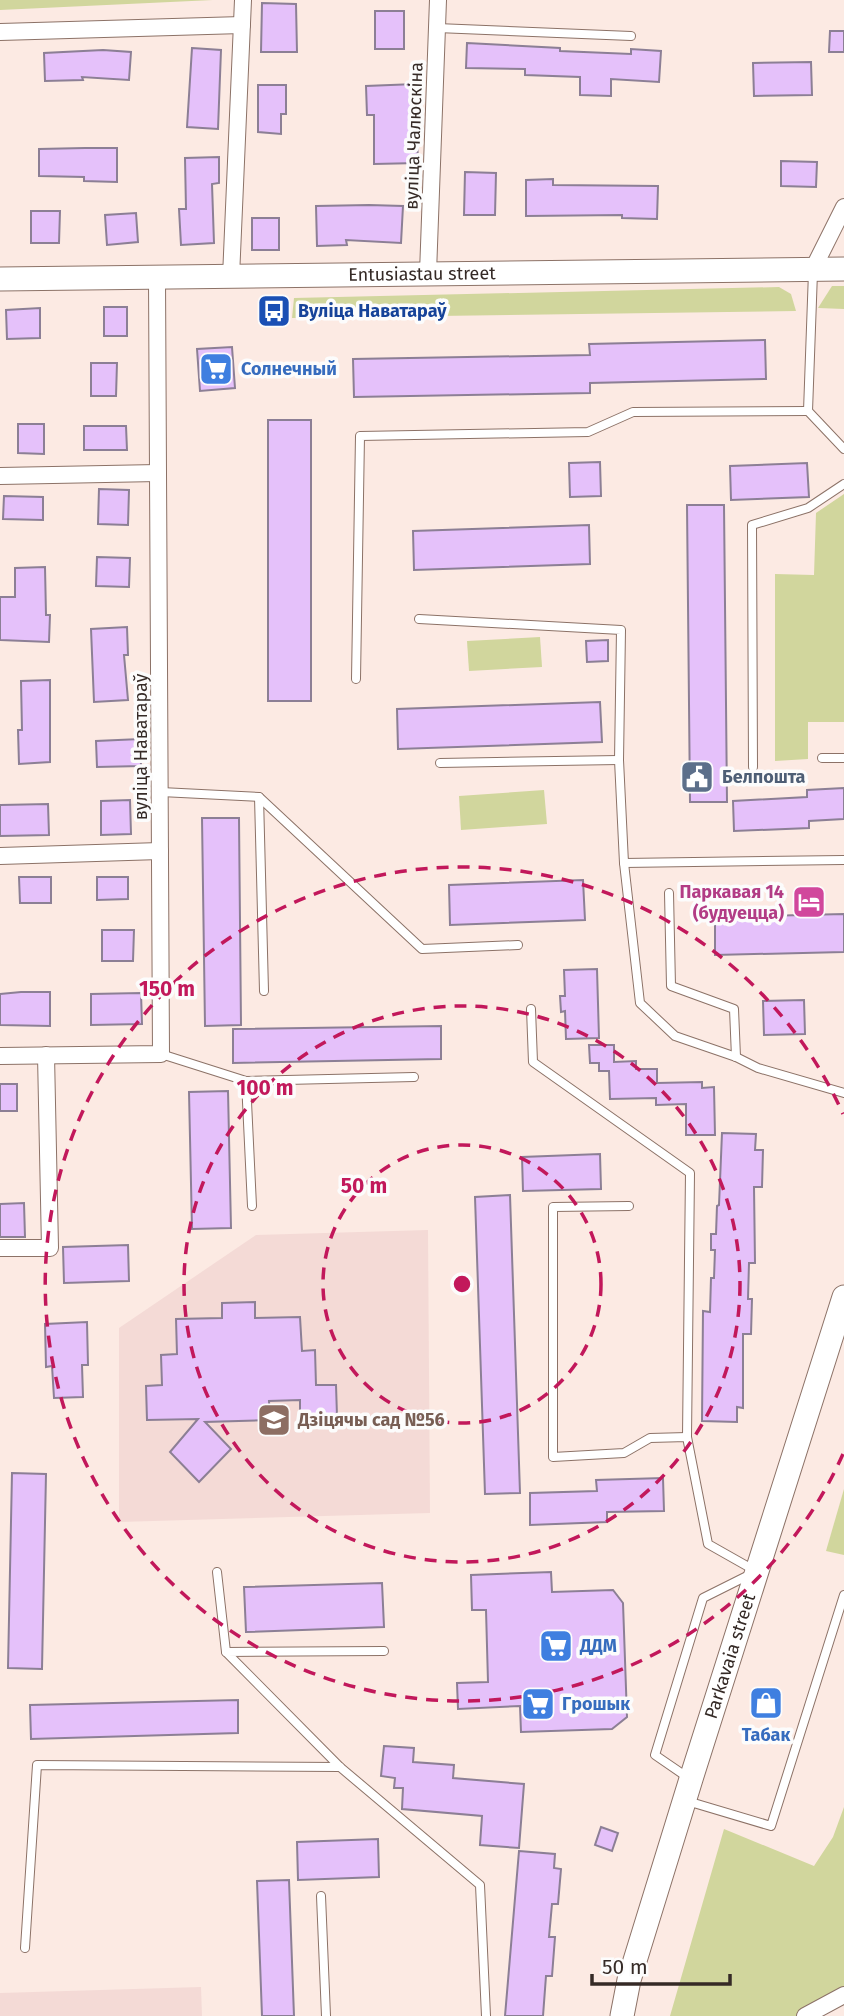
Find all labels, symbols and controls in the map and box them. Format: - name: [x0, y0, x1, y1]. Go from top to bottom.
- street label: вуліца Чалюскіна: [400, 62, 428, 210]
- street label: Entusiastau street: [348, 262, 496, 286]
- bus stop icon: Вуліца Наватараў: [255, 292, 293, 330]
- place label: Вуліца Наватараў: [298, 300, 447, 322]
- supermarket icon: Солнечный: [197, 350, 235, 388]
- place label: Солнечный: [241, 358, 337, 380]
- street label: вуліца Наватараў: [130, 674, 152, 820]
- public building icon: Белпошта: [678, 758, 716, 796]
- place label: Белпошта: [722, 766, 806, 788]
- place label: Паркавая 14 (будуецца): [679, 881, 784, 924]
- hotel icon: Паркавая 14 (будуецца): [790, 883, 828, 921]
- text: 150 m: [139, 976, 195, 1002]
- text: 100 m: [236, 1075, 294, 1101]
- text: 50 m: [341, 1173, 387, 1199]
- centre of rings: [450, 1272, 474, 1296]
- school or university icon: Дзіцячы сад №56: [255, 1401, 293, 1439]
- place label: Дзіцячы сад №56: [297, 1409, 445, 1431]
- street label: Parkavaia street: [700, 1590, 760, 1721]
- supermarket icon: ДДМ: [537, 1627, 575, 1665]
- place label: ДДМ: [579, 1635, 617, 1657]
- shop icon: Табак: [747, 1684, 785, 1722]
- supermarket icon: Грошык: [519, 1685, 557, 1723]
- place label: Грошык: [562, 1693, 630, 1715]
- place label: Табак: [742, 1724, 790, 1746]
- scale bar: [592, 1942, 730, 1986]
- text: 50 m: [602, 1954, 648, 1980]

